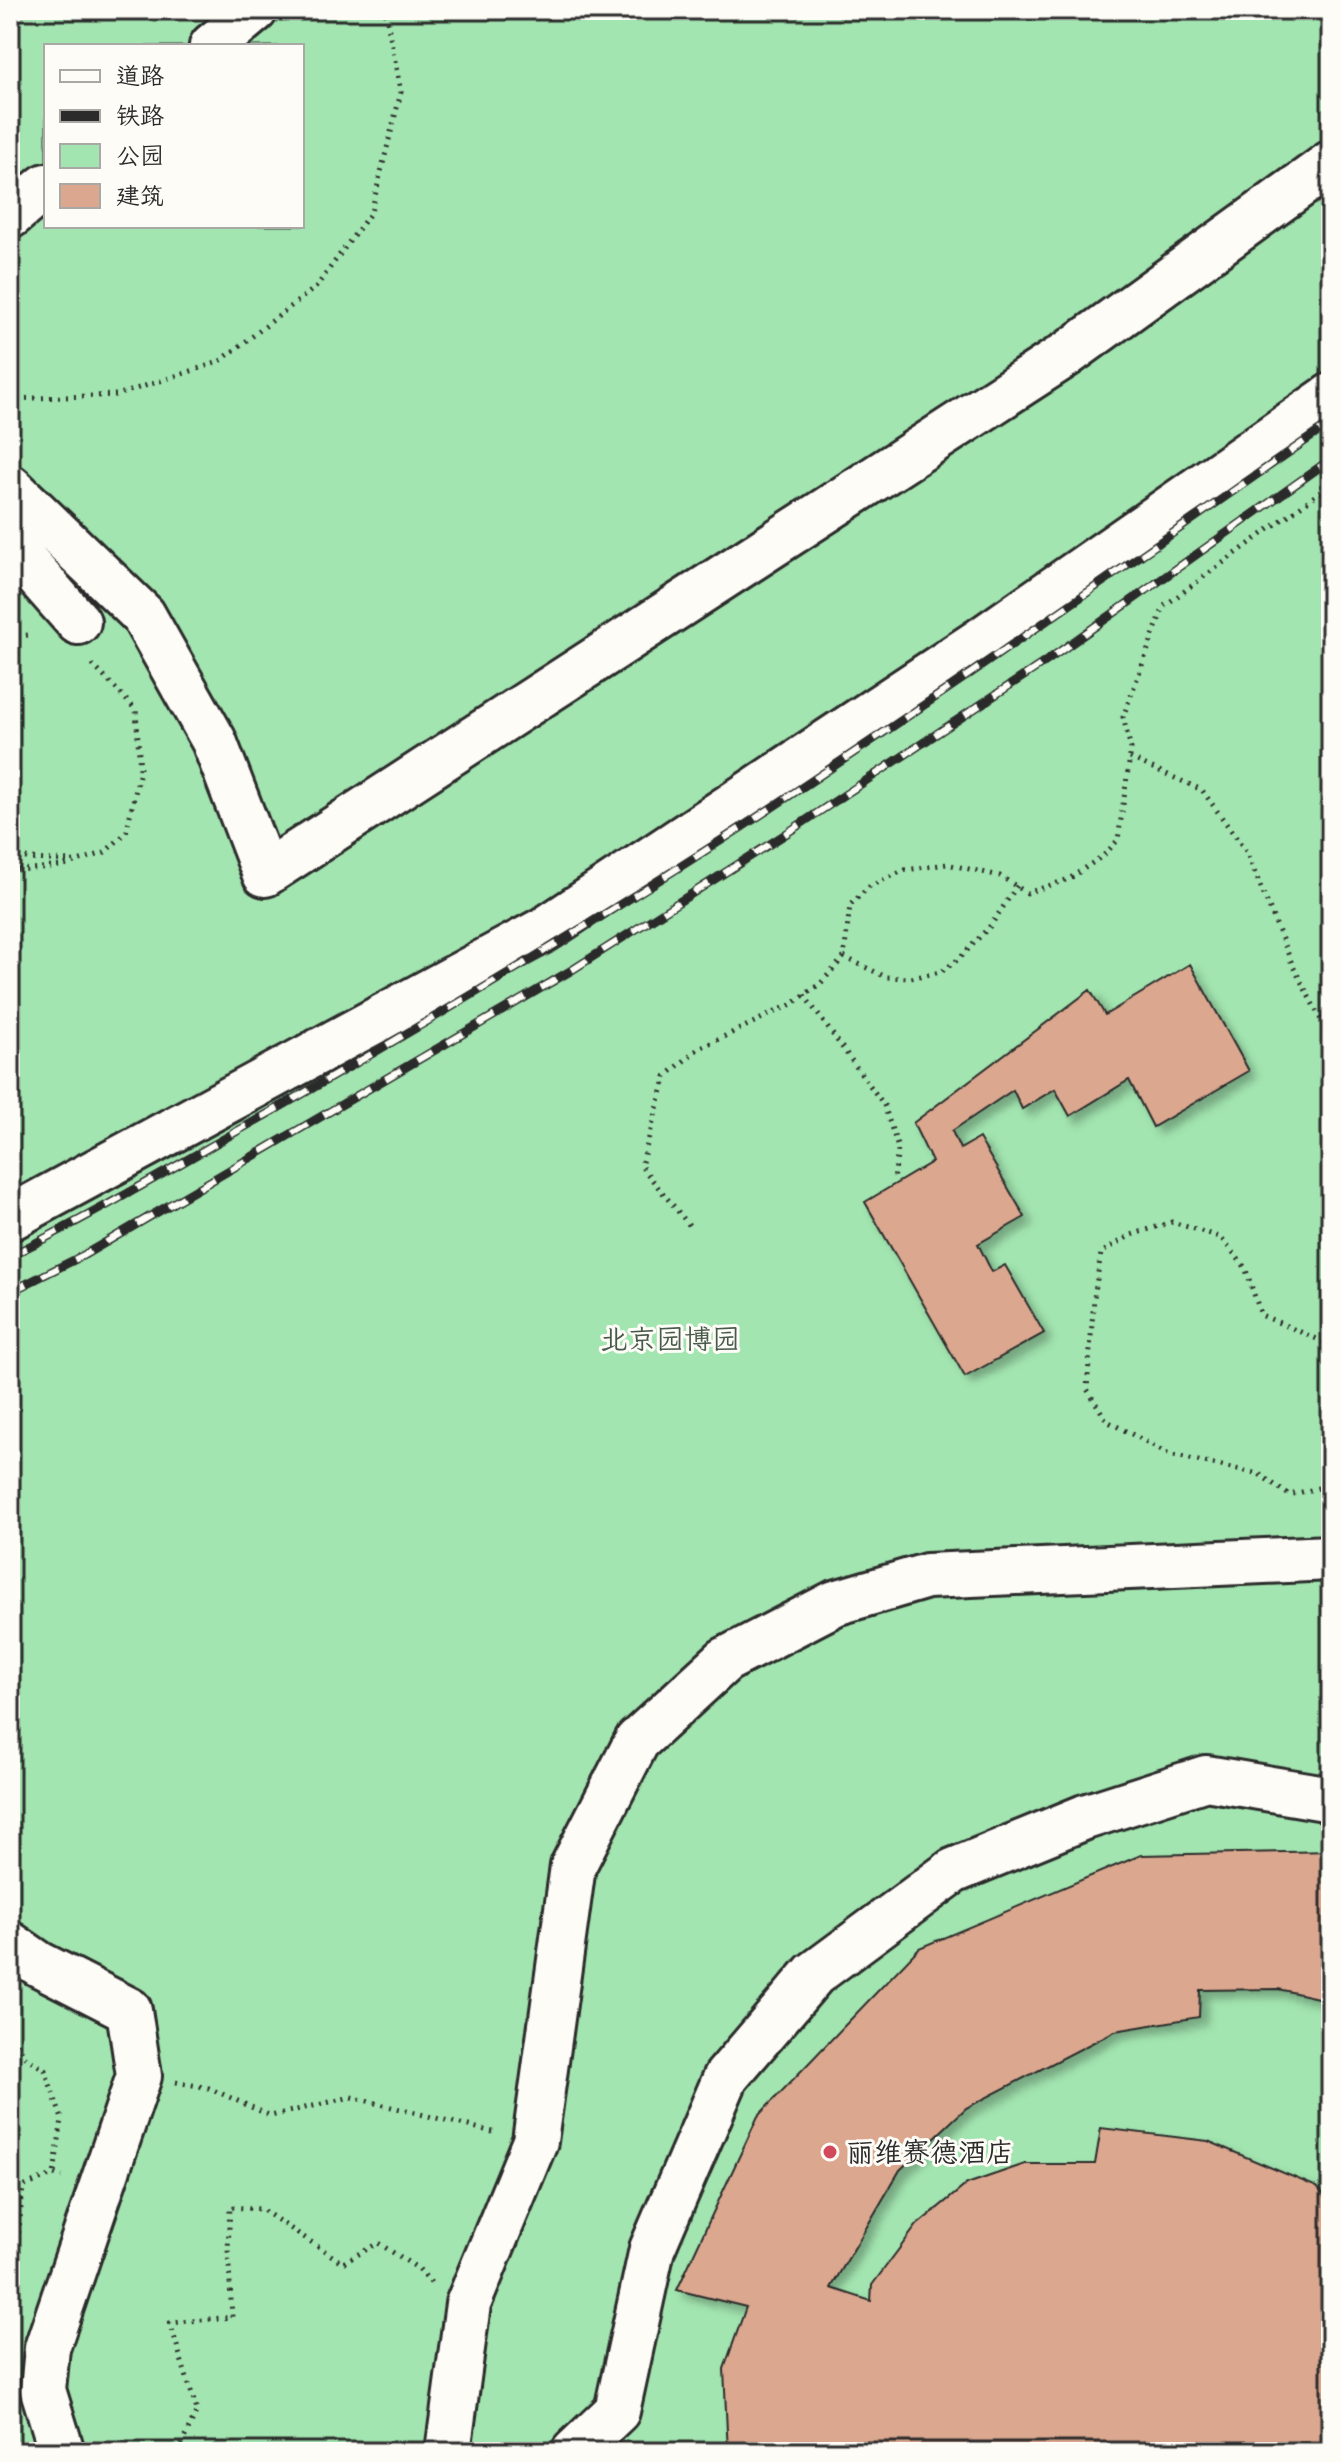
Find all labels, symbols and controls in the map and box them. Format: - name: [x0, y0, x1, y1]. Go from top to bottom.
- legend: [44, 44, 304, 228]
- text: 道路: [116, 62, 164, 91]
- text: 铁路: [116, 102, 164, 131]
- text: 公园: [116, 142, 164, 171]
- text: 建筑: [116, 182, 164, 211]
- park label: 北京园博园: [600, 1323, 740, 1358]
- place label: 丽维赛德酒店: [846, 2136, 1014, 2171]
- marker: 丽维赛德酒店: [821, 2143, 839, 2161]

